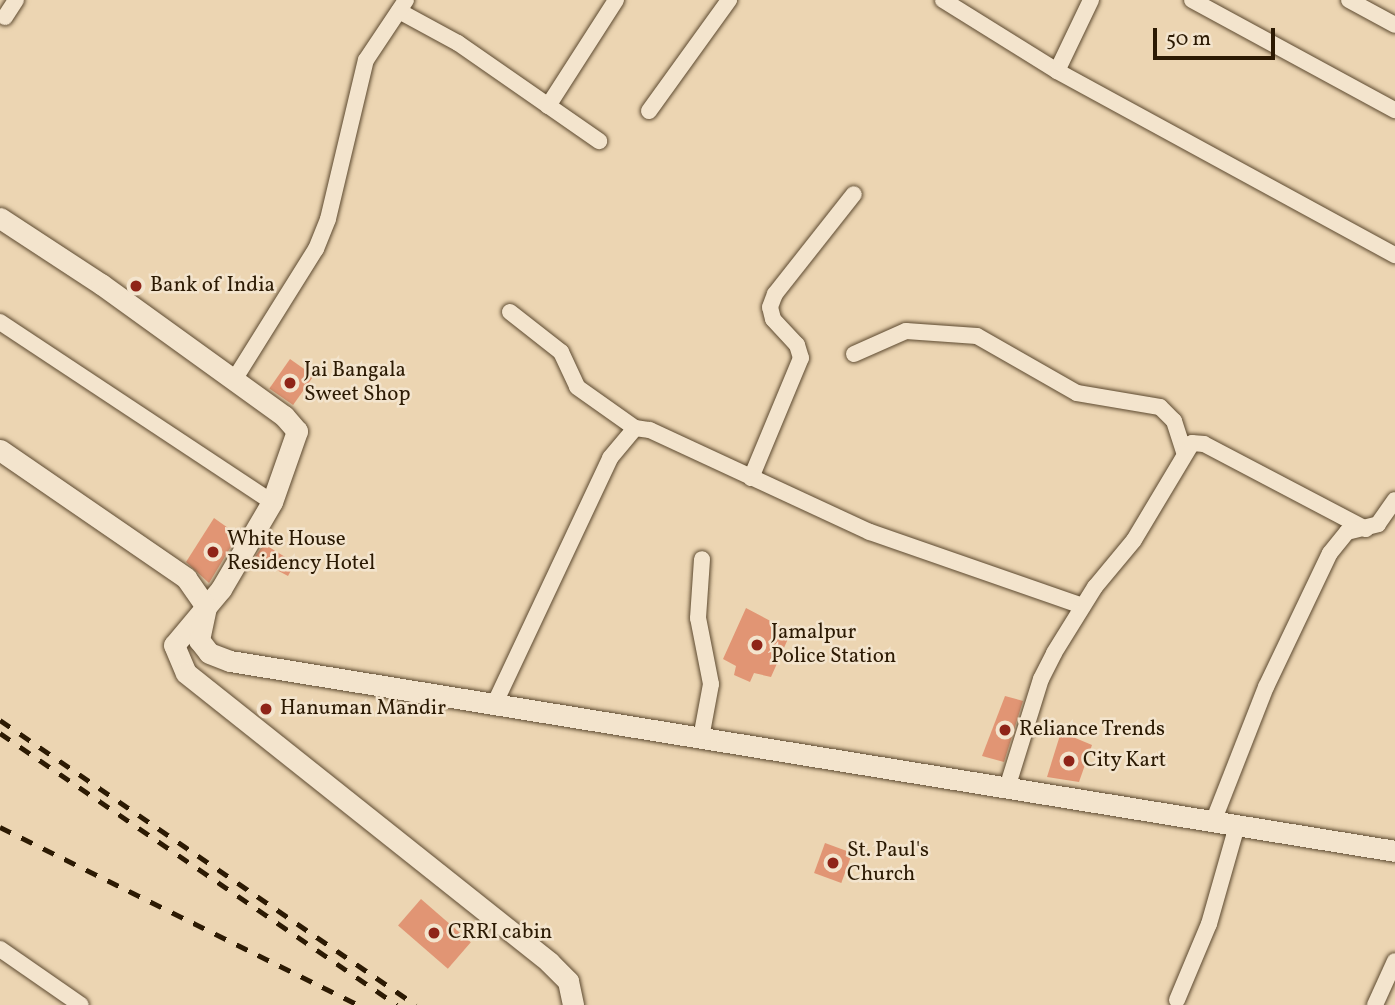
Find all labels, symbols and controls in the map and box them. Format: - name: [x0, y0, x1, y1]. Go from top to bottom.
- scale bar: [1157, 14, 1280, 58]
- text: 50 m: [1166, 25, 1211, 54]
- place label: Bank of India: [150, 273, 273, 299]
- marker: Bank of India: [128, 278, 144, 294]
- place label: Jai Bangala Sweet Shop: [304, 358, 410, 408]
- marker: Jai Bangala Sweet Shop: [282, 375, 298, 391]
- place label: White House Residency Hotel: [227, 527, 376, 577]
- marker: White House Residency Hotel: [205, 544, 221, 560]
- place label: Jamalpur Police Station: [771, 620, 896, 670]
- marker: Jamalpur Police Station: [749, 637, 765, 653]
- place label: Hanuman Mandir: [280, 696, 446, 722]
- marker: Hanuman Mandir: [258, 701, 274, 717]
- place label: Reliance Trends: [1019, 717, 1166, 743]
- marker: Reliance Trends: [997, 722, 1013, 738]
- place label: City Kart: [1083, 748, 1167, 774]
- marker: City Kart: [1061, 753, 1077, 769]
- place label: St. Paul's Church: [847, 838, 929, 888]
- marker: St. Paul's Church: [825, 855, 841, 871]
- place label: CRRI cabin: [448, 920, 552, 946]
- marker: CRRI cabin: [426, 925, 442, 941]

